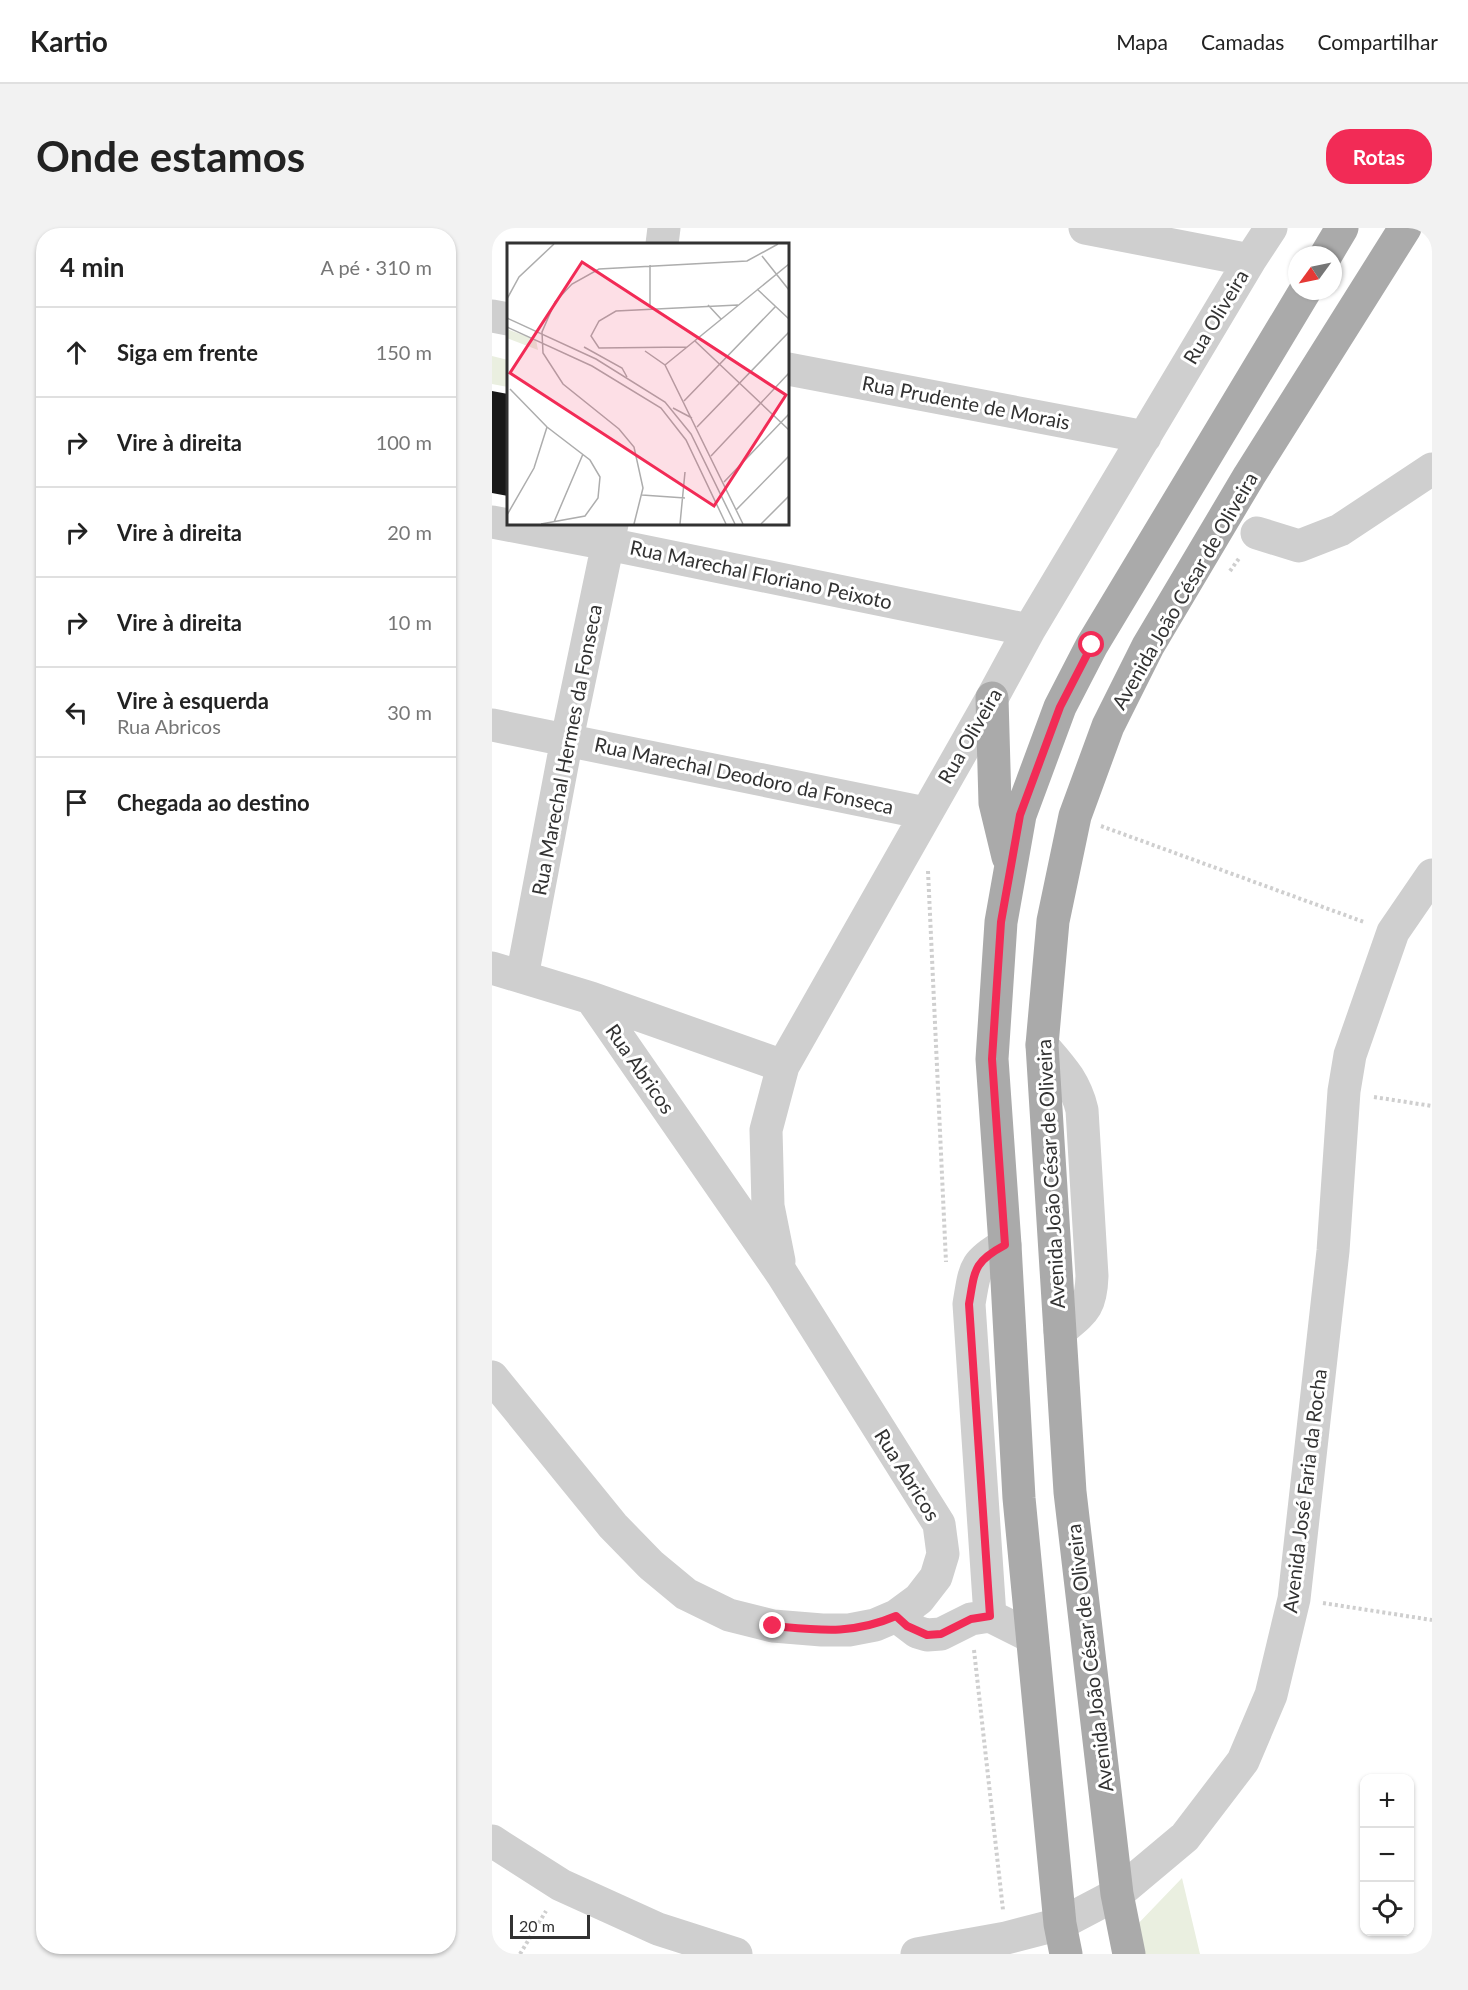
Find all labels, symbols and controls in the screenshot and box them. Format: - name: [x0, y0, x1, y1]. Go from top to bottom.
- text: Kartio: [30, 24, 108, 58]
- text: Mapa: [1116, 29, 1168, 54]
- text: Camadas: [1201, 29, 1284, 54]
- text: Compartilhar: [1317, 29, 1438, 54]
- button: Rotas: [1326, 129, 1432, 184]
- text: Onde estamos: [36, 131, 305, 181]
- inset map: [507, 243, 789, 525]
- north arrow: [1288, 246, 1342, 300]
- text: 4 min: [60, 251, 124, 283]
- text: A pé · 310 m: [320, 255, 432, 279]
- street label: Rua Oliveira: [1178, 265, 1253, 368]
- icon: ahead: [60, 336, 93, 369]
- text: Siga em frente: [117, 339, 258, 366]
- text: 150 m: [376, 340, 432, 364]
- street label: Rua Prudente de Morais: [860, 370, 1072, 434]
- icon: right: [60, 426, 93, 459]
- text: Vire à direita: [117, 429, 242, 456]
- text: 100 m: [376, 430, 432, 454]
- street label: Avenida João César de Oliveira: [1106, 468, 1262, 713]
- icon: right: [60, 516, 93, 549]
- text: Vire à direita: [117, 519, 242, 546]
- text: 20 m: [387, 520, 432, 544]
- street label: Rua Marechal Floriano Peixoto: [628, 535, 894, 614]
- street label: Rua Marechal Hermes da Fonseca: [526, 602, 606, 897]
- icon: right: [60, 606, 93, 639]
- text: Vire à direita: [117, 609, 242, 636]
- text: 10 m: [387, 610, 432, 634]
- route start: [1078, 631, 1104, 657]
- street label: Rua Oliveira: [932, 684, 1006, 787]
- text: Vire à esquerda: [117, 687, 269, 714]
- icon: left: [60, 696, 93, 729]
- text: 30 m: [387, 700, 432, 724]
- text: Rua Abricos: [117, 714, 221, 738]
- street label: Rua Marechal Deodoro da Fonseca: [592, 732, 896, 818]
- icon: arrive: [60, 786, 93, 819]
- text: Chegada ao destino: [117, 789, 310, 816]
- street label: Rua Abricos: [601, 1019, 680, 1118]
- street label: Avenida João César de Oliveira: [1031, 1039, 1069, 1309]
- street label: Avenida José Faria da Rocha: [1277, 1367, 1331, 1614]
- street label: Rua Abricos: [870, 1424, 946, 1525]
- street label: Avenida João César de Oliveira: [1061, 1523, 1117, 1793]
- route end: [759, 1612, 785, 1638]
- map controls: [1360, 1774, 1414, 1936]
- button: +: [1360, 1774, 1414, 1828]
- button: −: [1360, 1828, 1414, 1882]
- button: locate: [1360, 1882, 1414, 1936]
- scale bar: [510, 1912, 590, 1940]
- text: 20 m: [519, 1916, 555, 1935]

